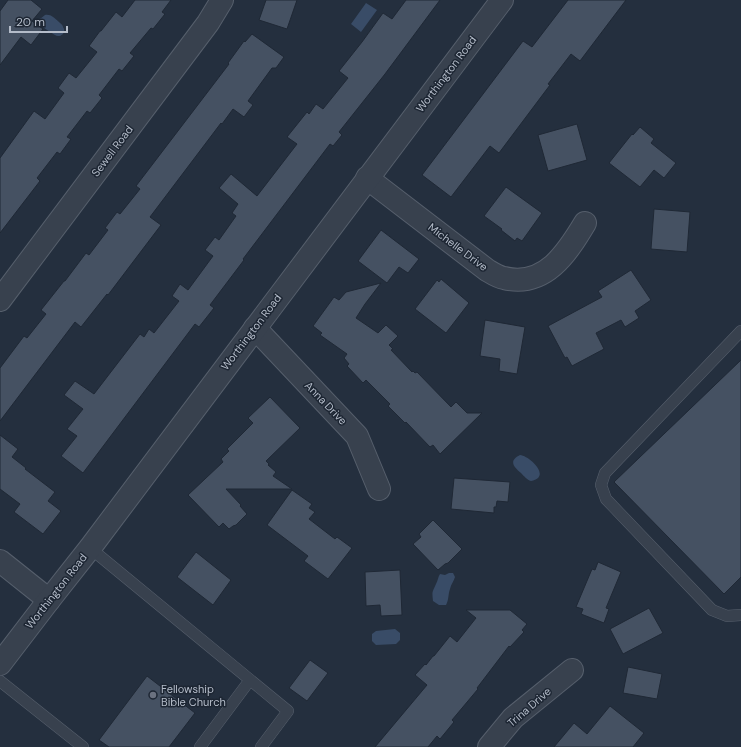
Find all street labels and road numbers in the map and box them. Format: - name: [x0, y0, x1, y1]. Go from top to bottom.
- street label: Worthington Road: [413, 33, 479, 115]
- street label: Sewell Road: [88, 123, 136, 179]
- street label: Michelle Drive: [425, 220, 491, 274]
- street label: Worthington Road: [218, 291, 284, 373]
- street label: Anna Drive: [302, 378, 350, 428]
- street label: Worthington Road: [22, 550, 90, 632]
- street label: Trina Drive: [504, 684, 554, 730]

